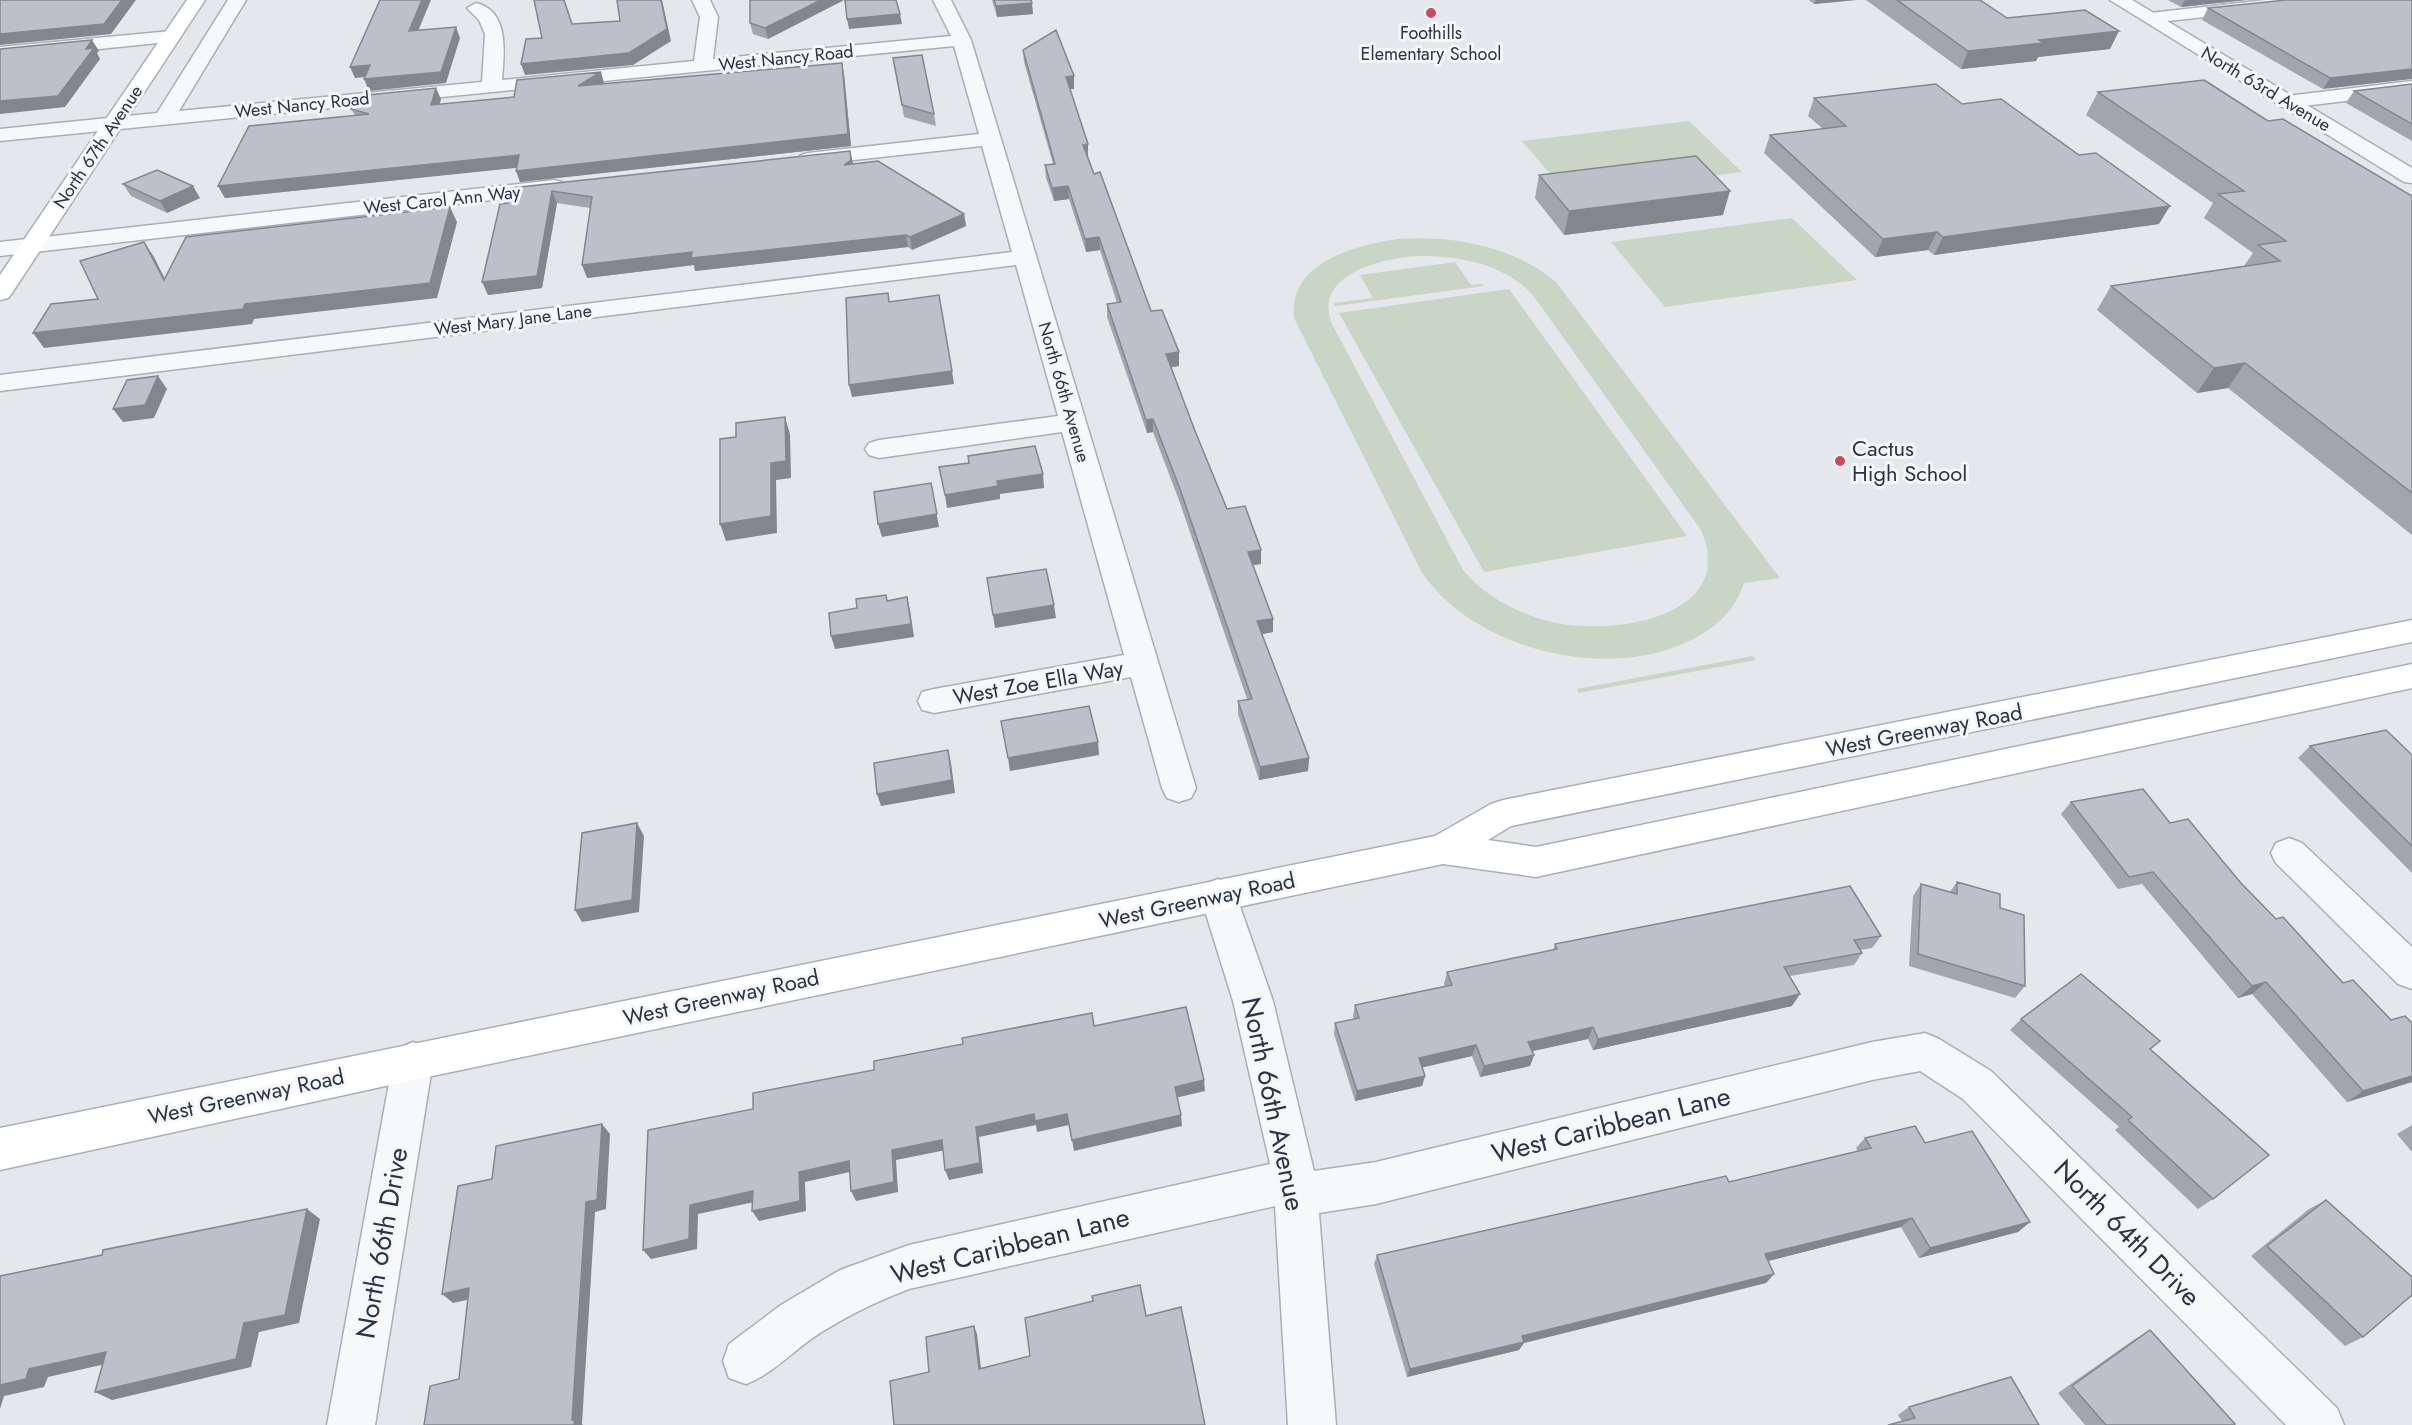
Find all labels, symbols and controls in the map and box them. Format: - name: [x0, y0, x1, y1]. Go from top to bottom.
- marker: Foothills Elementary School: [1424, 6, 1438, 20]
- place label: Foothills Elementary School: [1361, 20, 1501, 67]
- street label: West Nancy Road: [717, 38, 855, 78]
- street label: North 63rd Avenue: [2196, 40, 2336, 138]
- street label: North 67th Avenue: [47, 80, 149, 214]
- street label: West Nancy Road: [233, 85, 371, 125]
- street label: West Carol Ann Way: [362, 179, 522, 221]
- street label: West Mary Jane Lane: [433, 297, 593, 343]
- street label: North 66th Avenue: [1032, 319, 1096, 465]
- place label: Cactus High School: [1852, 432, 1967, 489]
- marker: Cactus High School: [1833, 454, 1847, 468]
- street label: West Zoe Ella Way: [950, 651, 1126, 713]
- street label: West Greenway Road: [1823, 695, 2025, 765]
- street label: West Greenway Road: [1096, 864, 1298, 936]
- street label: West Greenway Road: [620, 961, 822, 1033]
- street label: North 66th Avenue: [1232, 993, 1315, 1214]
- street label: West Greenway Road: [145, 1060, 347, 1132]
- street label: West Caribbean Lane: [1487, 1076, 1734, 1173]
- street label: North 66th Drive: [345, 1144, 418, 1342]
- street label: North 64th Drive: [2045, 1150, 2210, 1315]
- street label: West Caribbean Lane: [886, 1197, 1133, 1294]

